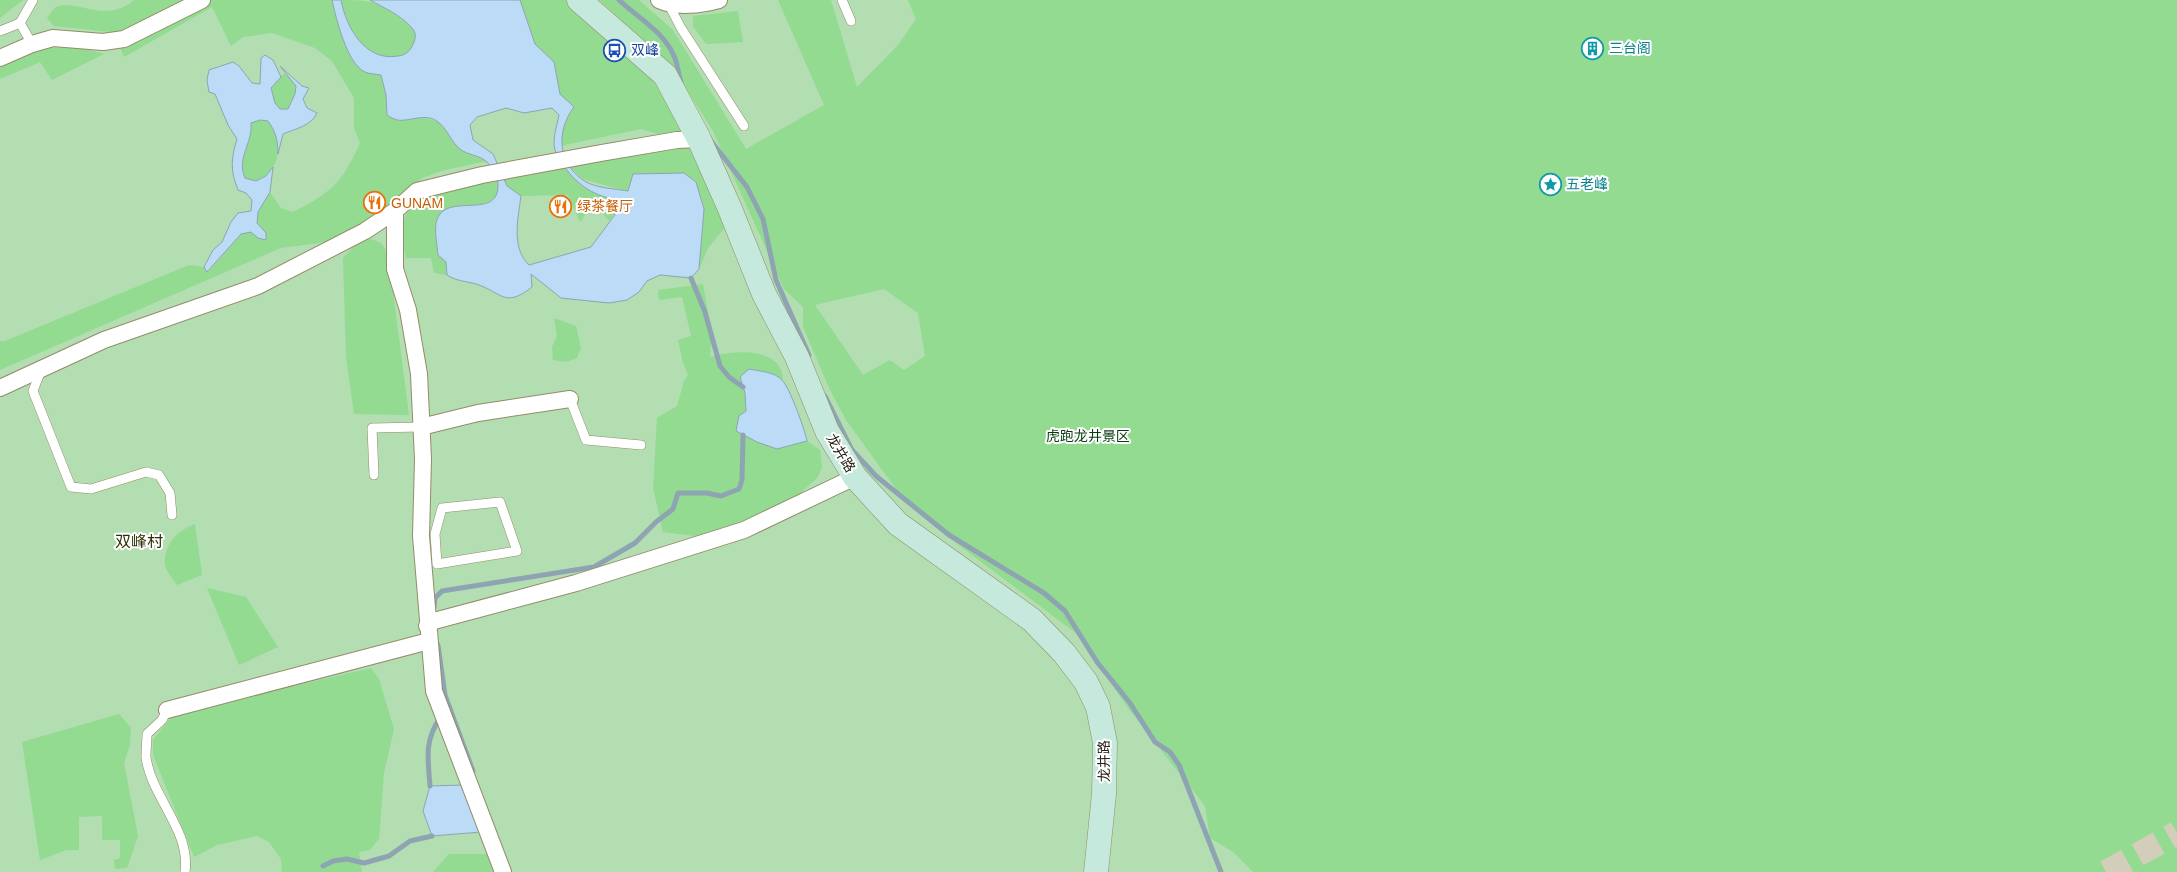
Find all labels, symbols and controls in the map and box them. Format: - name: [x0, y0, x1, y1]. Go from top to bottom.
- building icon: 三台阁: [1581, 36, 1605, 60]
- bus stop icon: 双峰: [603, 38, 627, 62]
- place label: 三台阁: [1609, 40, 1651, 56]
- place label: 双峰: [631, 42, 659, 58]
- place icon: 五老峰: [1538, 172, 1562, 196]
- place label: 五老峰: [1566, 176, 1608, 192]
- restaurant icon: GUNAM: [363, 191, 387, 215]
- restaurant icon: 绿茶餐厅: [549, 194, 573, 218]
- place label: GUNAM: [391, 195, 443, 211]
- place label: 绿茶餐厅: [577, 198, 633, 214]
- park label: 虎跑龙井景区: [1046, 428, 1130, 444]
- street label: 龙井路: [823, 431, 859, 475]
- district label: 双峰村: [115, 533, 163, 550]
- street label: 龙井路: [1096, 740, 1112, 782]

